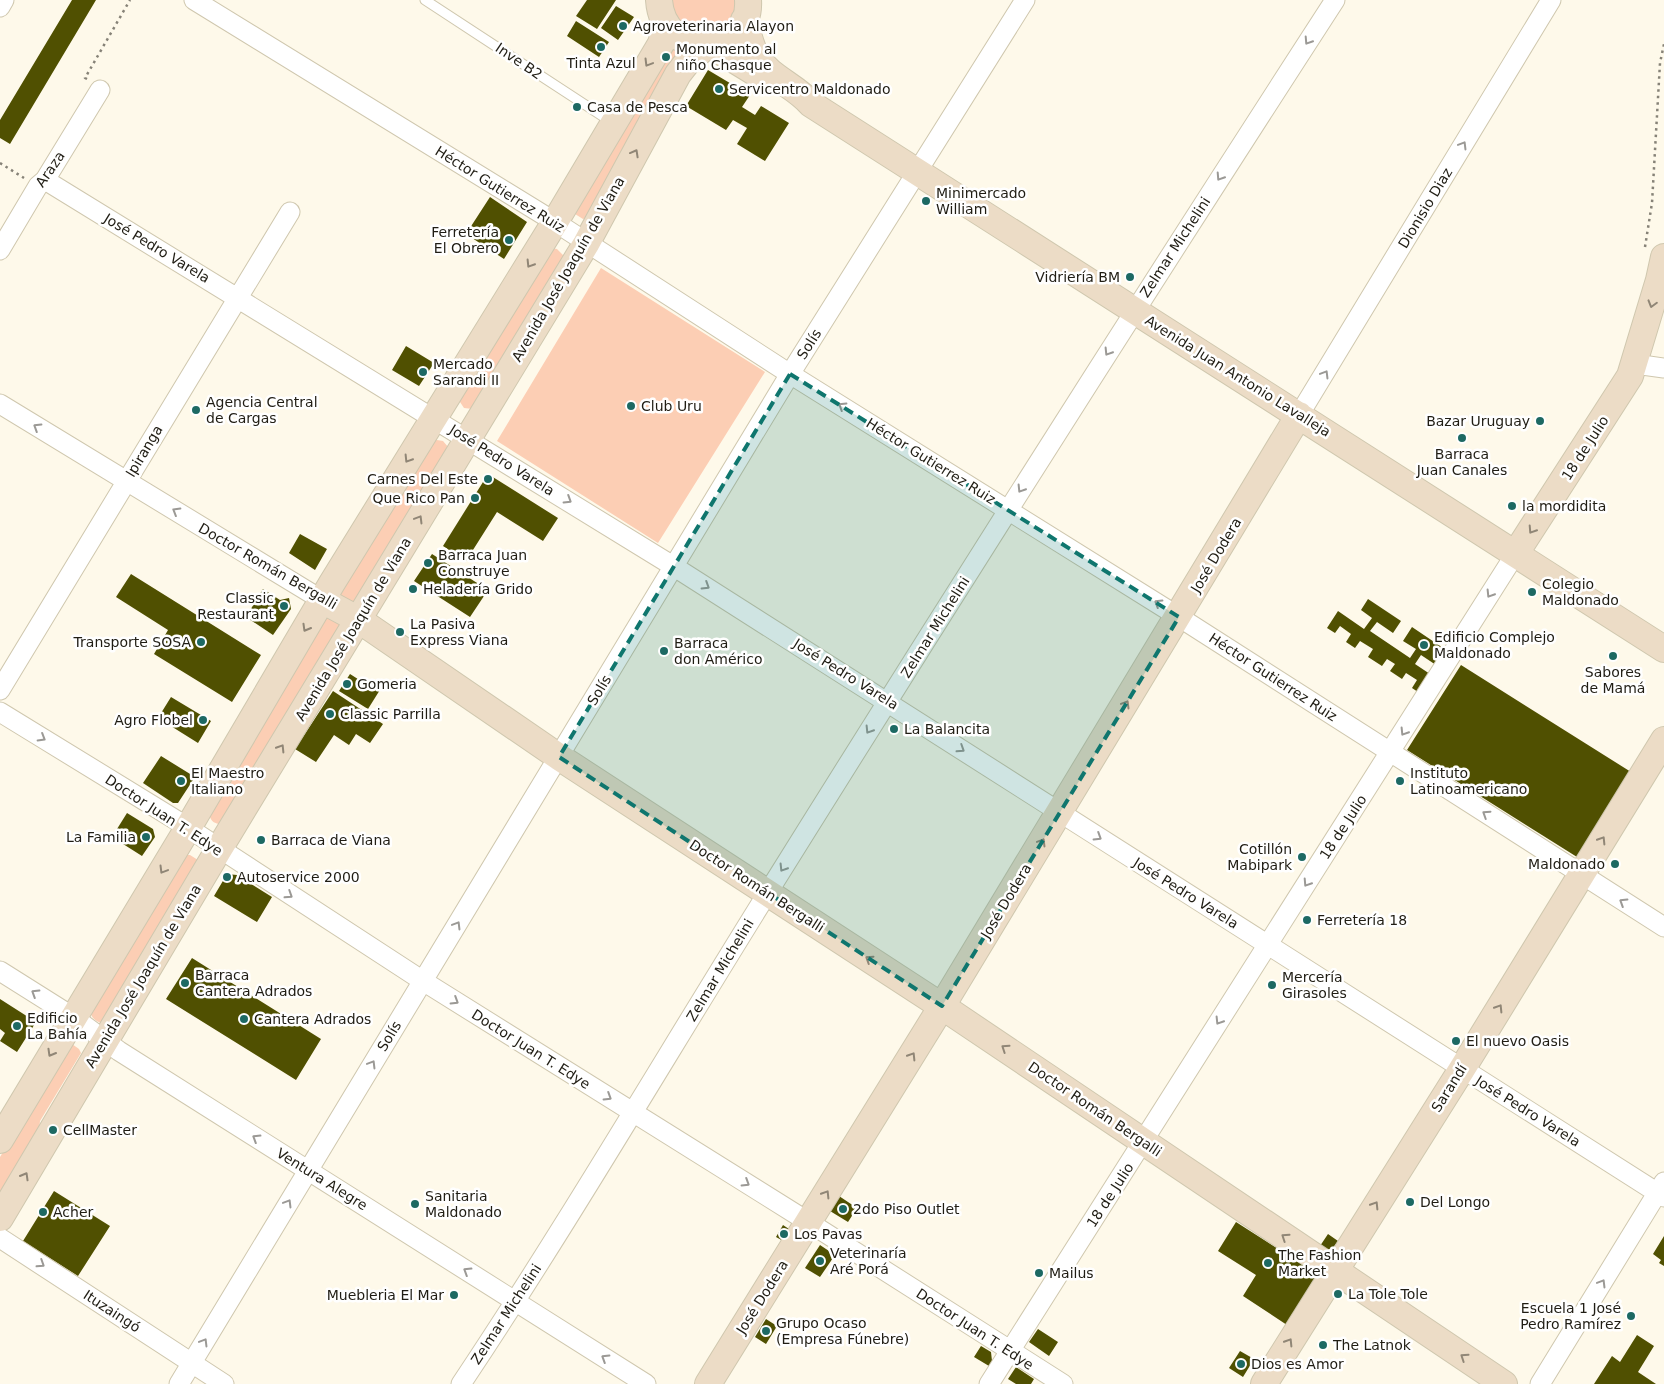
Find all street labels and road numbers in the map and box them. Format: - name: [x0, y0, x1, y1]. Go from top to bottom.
- street label: Inve B2: [493, 40, 545, 82]
- street label: Héctor Gutierrez Ruiz: [432, 143, 568, 235]
- street label: Araza: [32, 148, 68, 190]
- street label: Dionisio Diaz: [1395, 165, 1455, 251]
- street label: Avenida José Joaquín de Viana: [508, 174, 628, 364]
- street label: Zelmar Michelini: [1137, 194, 1213, 300]
- street label: José Pedro Varela: [100, 210, 213, 286]
- street label: Avenida Juan Antonio Lavalleja: [1142, 312, 1334, 440]
- street label: Solís: [794, 326, 824, 362]
- street label: 18 de Julio: [1558, 413, 1612, 483]
- street label: Héctor Gutierrez Ruiz: [863, 415, 999, 507]
- street label: José Pedro Varela: [446, 421, 557, 499]
- street label: Ipiranga: [122, 422, 166, 480]
- street label: José Dodera: [1187, 515, 1245, 596]
- street label: Doctor Román Bergalli: [196, 520, 340, 612]
- street label: Avenida José Joaquín de Viana: [292, 535, 414, 723]
- street label: Zelmar Michelini: [897, 573, 973, 681]
- street label: Héctor Gutierrez Ruiz: [1206, 630, 1340, 724]
- street label: José Pedro Varela: [790, 635, 901, 713]
- street label: Solís: [584, 672, 614, 708]
- street label: Doctor Juan T. Edye: [102, 771, 226, 859]
- street label: 18 de Julio: [1316, 792, 1370, 862]
- street label: Doctor Román Bergalli: [687, 836, 827, 936]
- street label: José Pedro Varela: [1130, 854, 1241, 932]
- street label: José Dodera: [977, 861, 1035, 942]
- street label: Avenida José Joaquín de Viana: [82, 882, 204, 1070]
- street label: Zelmar Michelini: [683, 916, 757, 1024]
- street label: Doctor Juan T. Edye: [469, 1006, 593, 1092]
- street label: Solís: [374, 1018, 404, 1054]
- street label: Doctor Román Bergalli: [1025, 1058, 1165, 1160]
- street label: Sarandí: [1428, 1060, 1471, 1115]
- street label: José Pedro Varela: [1472, 1072, 1583, 1150]
- street label: Ventura Alegre: [274, 1145, 370, 1213]
- street label: 18 de Julio: [1083, 1160, 1137, 1230]
- street label: José Dodera: [732, 1257, 791, 1338]
- street label: Zelmar Michelini: [468, 1261, 544, 1367]
- street label: Doctor Juan T. Edye: [913, 1285, 1037, 1373]
- street label: Ituzaingó: [81, 1287, 143, 1335]

